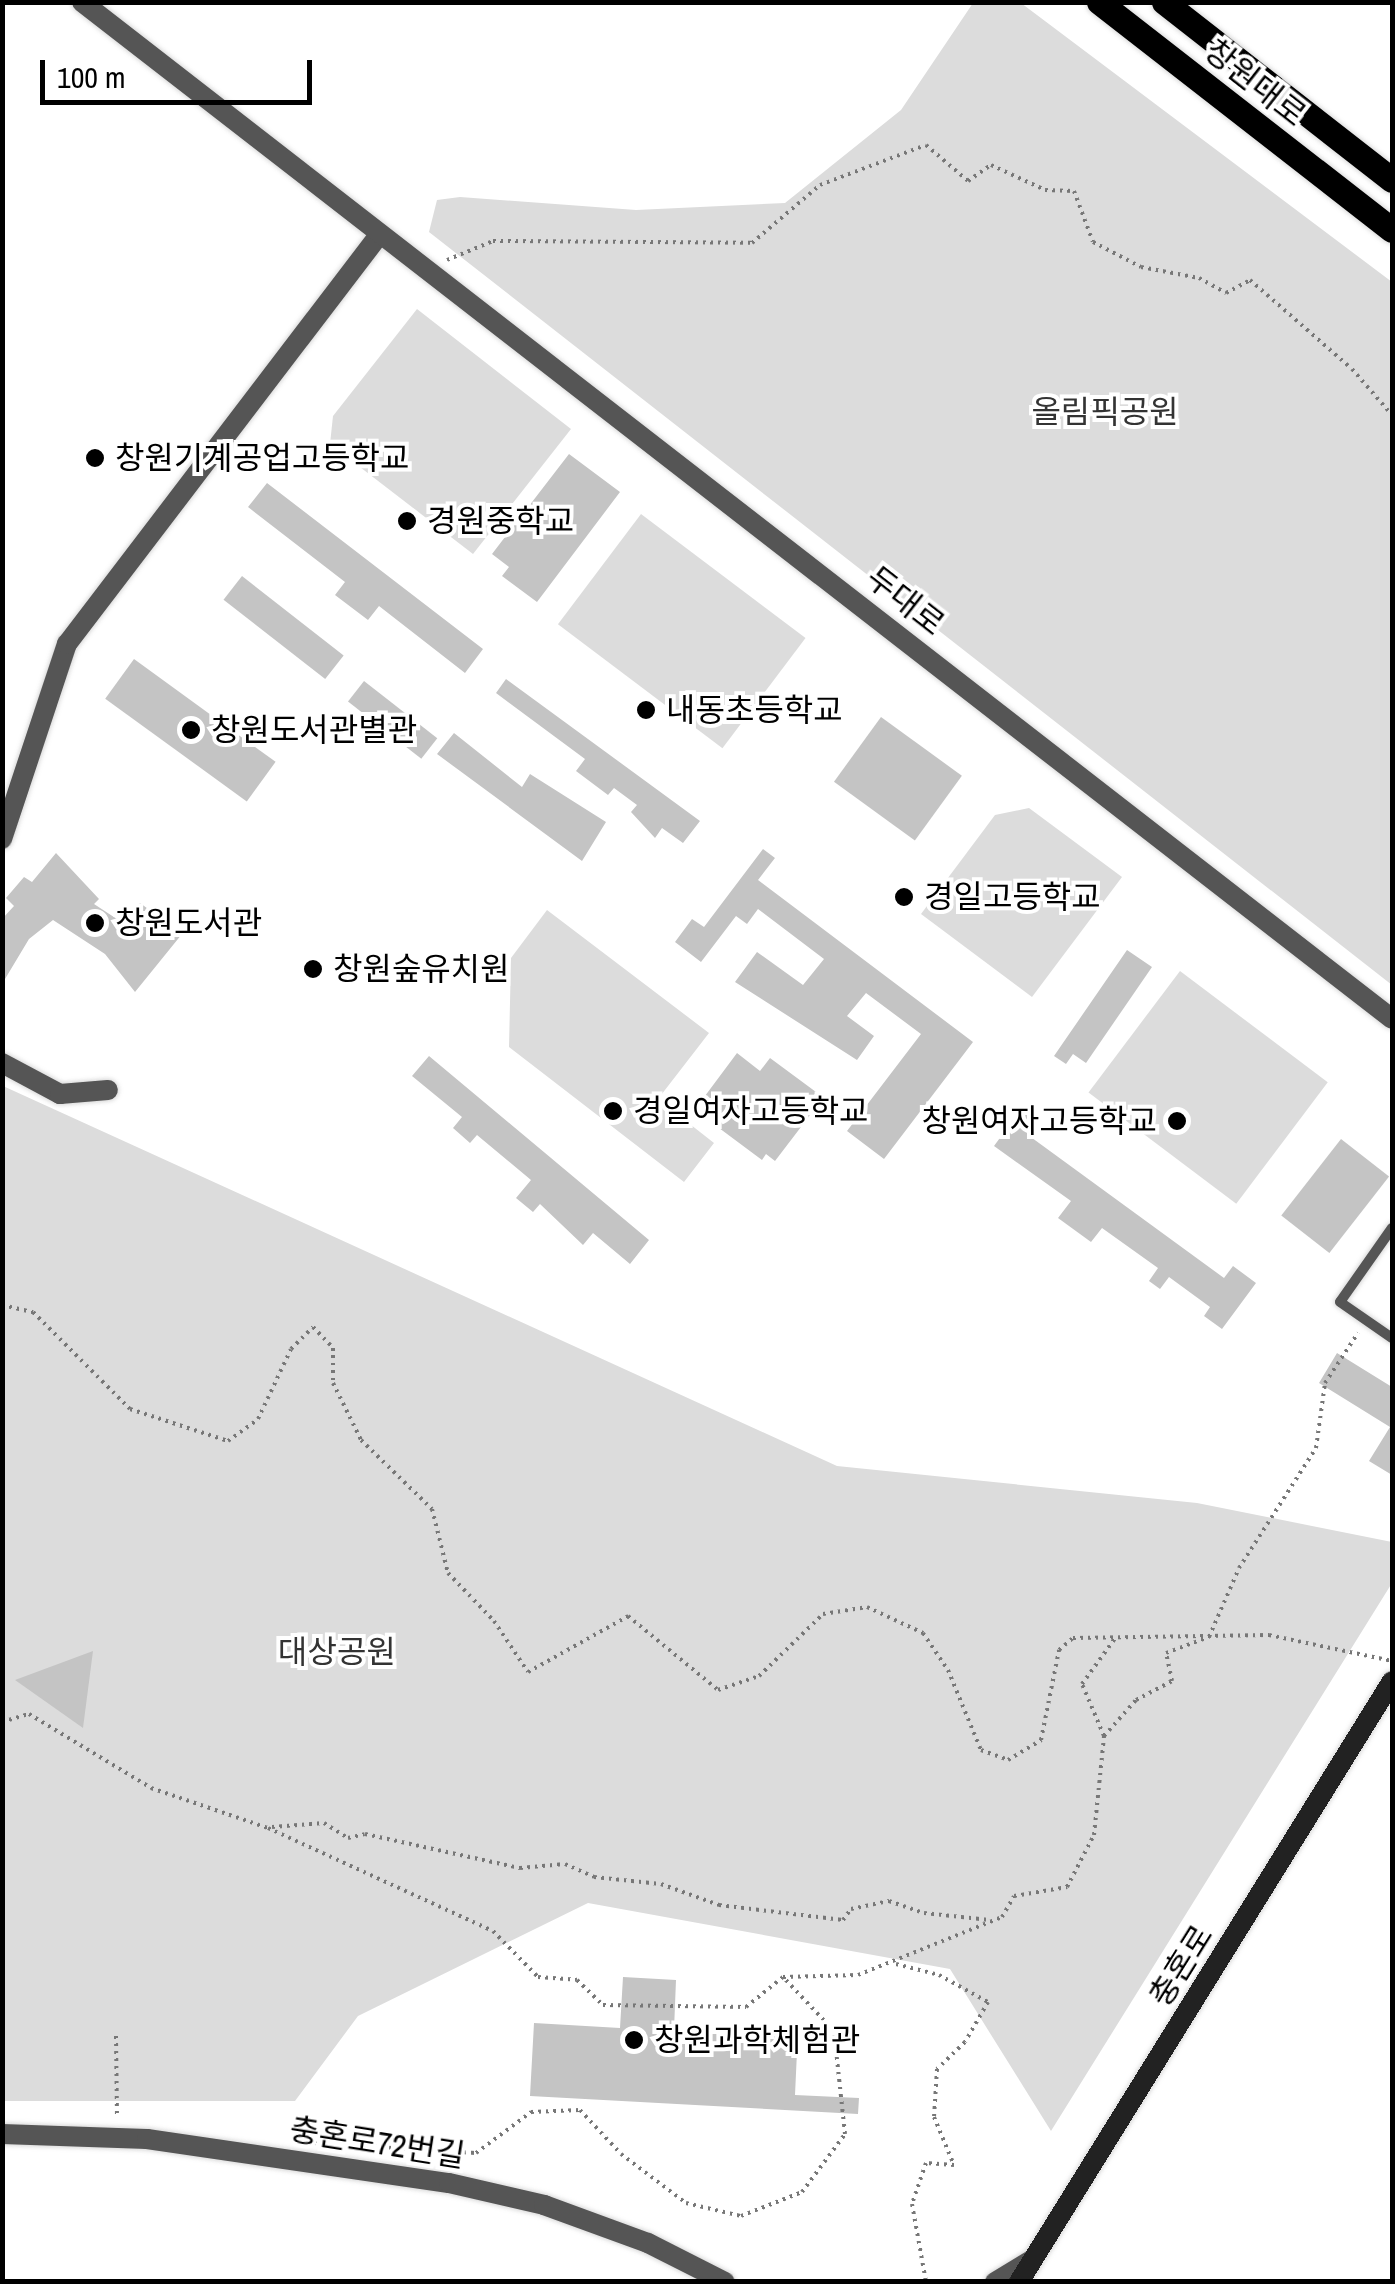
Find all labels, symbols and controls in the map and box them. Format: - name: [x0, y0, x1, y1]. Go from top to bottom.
- street label: 창원대로: [1197, 32, 1313, 134]
- scale bar: [45, 40, 318, 102]
- text: 100 m: [57, 57, 125, 97]
- park label: 올림픽공원: [1031, 393, 1179, 431]
- place label: 창원기계공업고등학교: [115, 439, 409, 477]
- marker: 창원기계공업고등학교: [84, 447, 106, 469]
- place label: 경원중학교: [427, 502, 574, 540]
- marker: 경원중학교: [396, 510, 418, 532]
- street label: 두대로: [858, 559, 952, 643]
- place label: 내동초등학교: [666, 691, 843, 729]
- marker: 내동초등학교: [635, 699, 657, 721]
- place label: 창원도서관별관: [211, 711, 417, 749]
- marker: 창원도서관별관: [180, 719, 202, 741]
- place label: 경일고등학교: [924, 878, 1101, 916]
- marker: 경일고등학교: [893, 886, 915, 908]
- place label: 창원도서관: [115, 904, 262, 942]
- marker: 창원도서관: [84, 912, 106, 934]
- place label: 창원숲유치원: [333, 950, 510, 988]
- marker: 창원숲유치원: [302, 958, 324, 980]
- place label: 경일여자고등학교: [633, 1092, 869, 1130]
- marker: 경일여자고등학교: [602, 1100, 624, 1122]
- place label: 창원여자고등학교: [921, 1102, 1157, 1140]
- marker: 창원여자고등학교: [1166, 1110, 1188, 1132]
- park label: 대상공원: [278, 1633, 396, 1671]
- street label: 충혼로: [1141, 1918, 1221, 2014]
- place label: 창원과학체험관: [654, 2021, 860, 2059]
- marker: 창원과학체험관: [623, 2029, 645, 2051]
- street label: 충혼로72번길: [287, 2110, 467, 2176]

